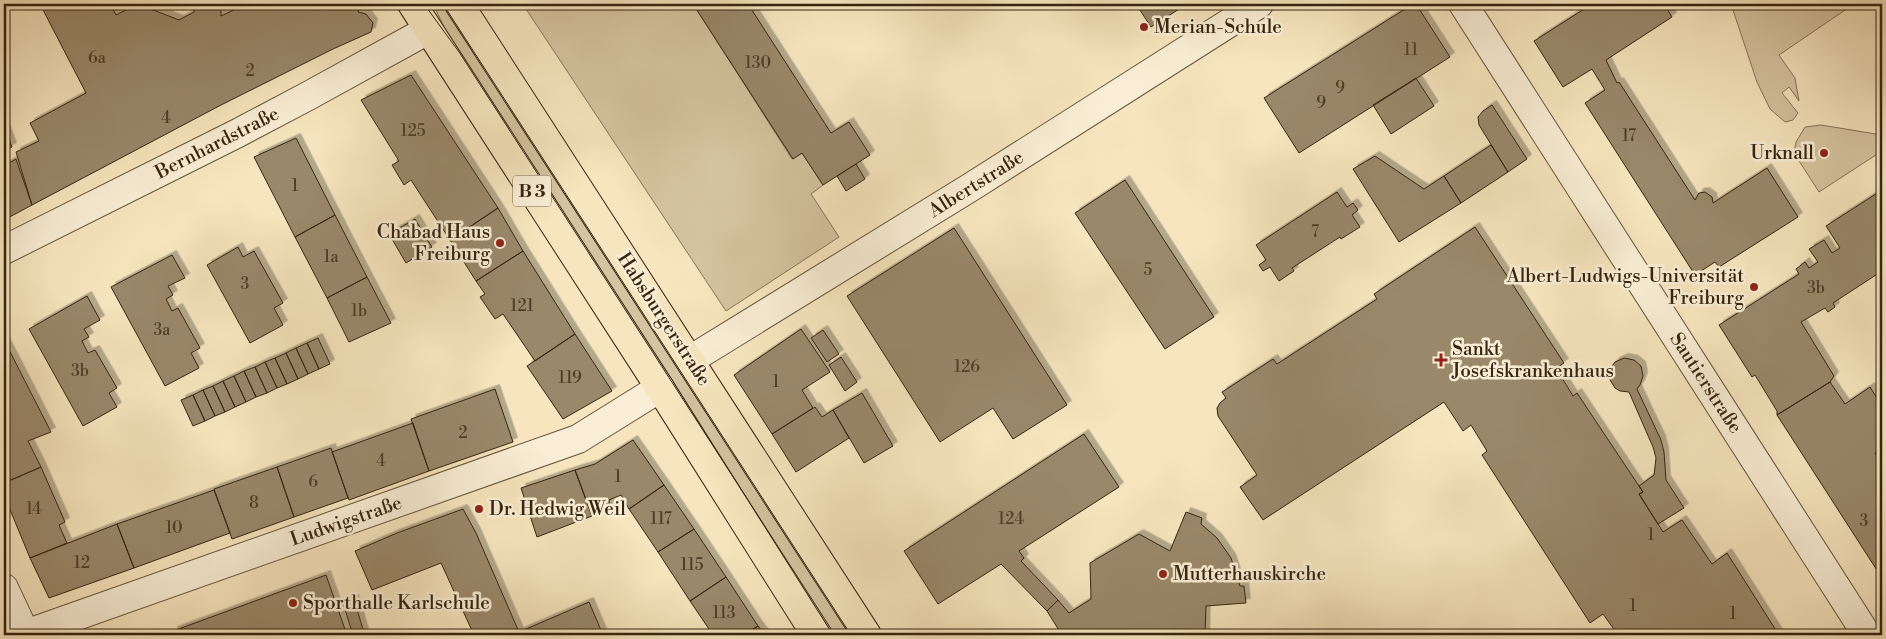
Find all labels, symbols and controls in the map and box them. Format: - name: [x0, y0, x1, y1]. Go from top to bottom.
- place label: Merian-Schule: [1154, 15, 1282, 39]
- marker: Merian-Schule: [1138, 21, 1150, 33]
- house number: 11: [1404, 40, 1418, 60]
- house number: 6a: [88, 48, 107, 68]
- house number: 130: [745, 53, 771, 73]
- house number: 2: [245, 61, 255, 81]
- house number: 9: [1335, 78, 1345, 98]
- house number: 9: [1316, 93, 1326, 113]
- street label: Bernhardstraße: [150, 101, 283, 185]
- house number: 4: [161, 108, 171, 128]
- house number: 125: [400, 121, 426, 141]
- house number: 17: [1622, 126, 1636, 146]
- place label: Urknall: [1750, 141, 1814, 165]
- street label: Albertstraße: [923, 145, 1028, 223]
- marker: Urknall: [1818, 147, 1830, 159]
- house number: 1: [292, 176, 299, 196]
- road number: B 3: [513, 176, 551, 207]
- place label: Chabad Haus Freiburg: [377, 220, 490, 266]
- house number: 7: [1311, 222, 1319, 242]
- marker: Chabad Haus Freiburg: [494, 237, 506, 249]
- house number: 1a: [324, 247, 339, 267]
- street label: Habsburgerstraße: [612, 248, 716, 390]
- house number: 5: [1144, 260, 1153, 280]
- place label: Albert-Ludwigs-Universität Freiburg: [1506, 264, 1744, 310]
- house number: 3: [241, 274, 250, 294]
- house number: 3b: [1807, 278, 1825, 298]
- marker: Albert-Ludwigs-Universität Freiburg: [1748, 281, 1760, 293]
- house number: 121: [510, 296, 534, 316]
- house number: 1b: [351, 301, 367, 321]
- house number: 3a: [154, 320, 171, 340]
- street label: Sautierstraße: [1665, 328, 1747, 438]
- place label: Sankt Josefskrankenhaus: [1451, 337, 1614, 383]
- marker: Sankt Josefskrankenhaus: [1434, 353, 1448, 367]
- house number: 126: [954, 357, 980, 377]
- house number: 3b: [71, 361, 89, 381]
- house number: 119: [558, 368, 582, 388]
- house number: 1: [773, 372, 780, 392]
- house number: 2: [458, 423, 468, 443]
- house number: 4: [376, 451, 386, 471]
- house number: 1: [615, 467, 622, 487]
- house number: 6: [308, 472, 318, 492]
- street label: Ludwigstraße: [287, 491, 405, 551]
- house number: 8: [249, 493, 259, 513]
- place label: Dr. Hedwig Weil: [489, 497, 626, 521]
- house number: 14: [26, 499, 42, 519]
- marker: Dr. Hedwig Weil: [473, 503, 485, 515]
- house number: 117: [650, 509, 672, 529]
- house number: 124: [998, 509, 1024, 529]
- house number: 3: [1860, 511, 1869, 531]
- house number: 10: [166, 518, 183, 538]
- house number: 1: [1648, 525, 1655, 545]
- house number: 12: [74, 553, 90, 573]
- house number: 115: [680, 555, 704, 575]
- place label: Mutterhauskirche: [1173, 562, 1326, 586]
- marker: Mutterhauskirche: [1157, 568, 1169, 580]
- place label: Sporthalle Karlschule: [303, 591, 490, 615]
- house number: 1: [1630, 596, 1637, 616]
- marker: Sporthalle Karlschule: [287, 597, 299, 609]
- house number: 113: [712, 603, 736, 623]
- house number: 1: [1730, 604, 1737, 624]

